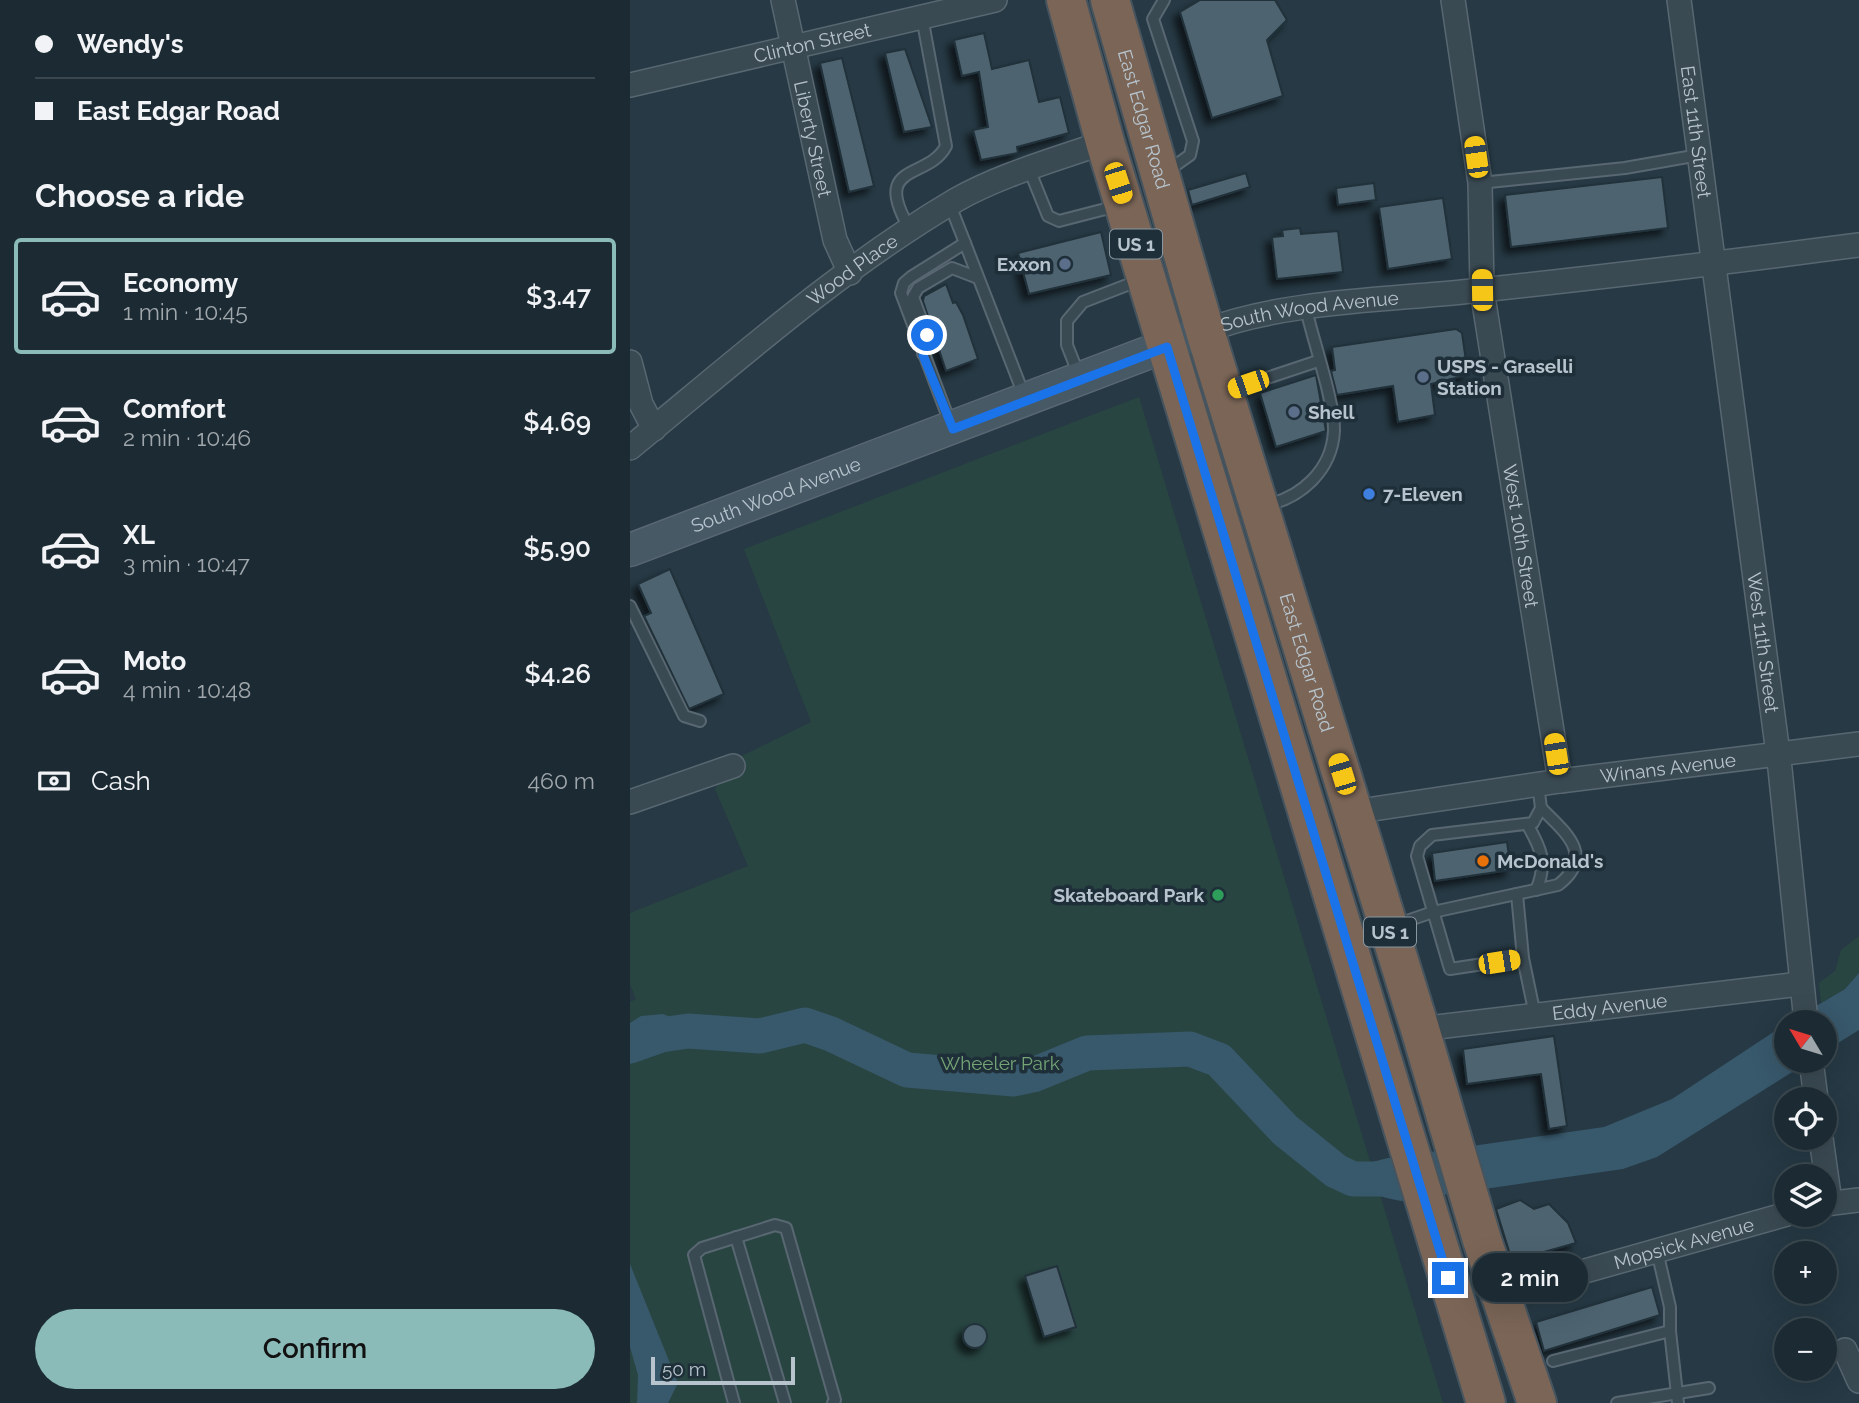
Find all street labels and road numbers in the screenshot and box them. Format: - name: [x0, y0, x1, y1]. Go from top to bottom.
- street label: Clinton Street: [751, 18, 873, 67]
- street label: East Edgar Road: [1114, 47, 1175, 192]
- street label: East 11th Street: [1677, 64, 1716, 200]
- street label: Liberty Street: [790, 79, 837, 200]
- street label: Wood Place: [803, 229, 902, 310]
- road number: US 1: [1110, 230, 1162, 258]
- street label: South Wood Avenue: [1218, 286, 1399, 336]
- street label: South Wood Avenue: [688, 452, 864, 537]
- street label: West 10th Street: [1499, 463, 1543, 610]
- street label: West 11th Street: [1743, 571, 1784, 715]
- street label: East Edgar Road: [1275, 590, 1339, 734]
- street label: Winans Avenue: [1599, 748, 1737, 787]
- road number: US 1: [1364, 917, 1416, 946]
- street label: Eddy Avenue: [1551, 989, 1668, 1024]
- street label: Mopsick Avenue: [1611, 1213, 1756, 1273]

